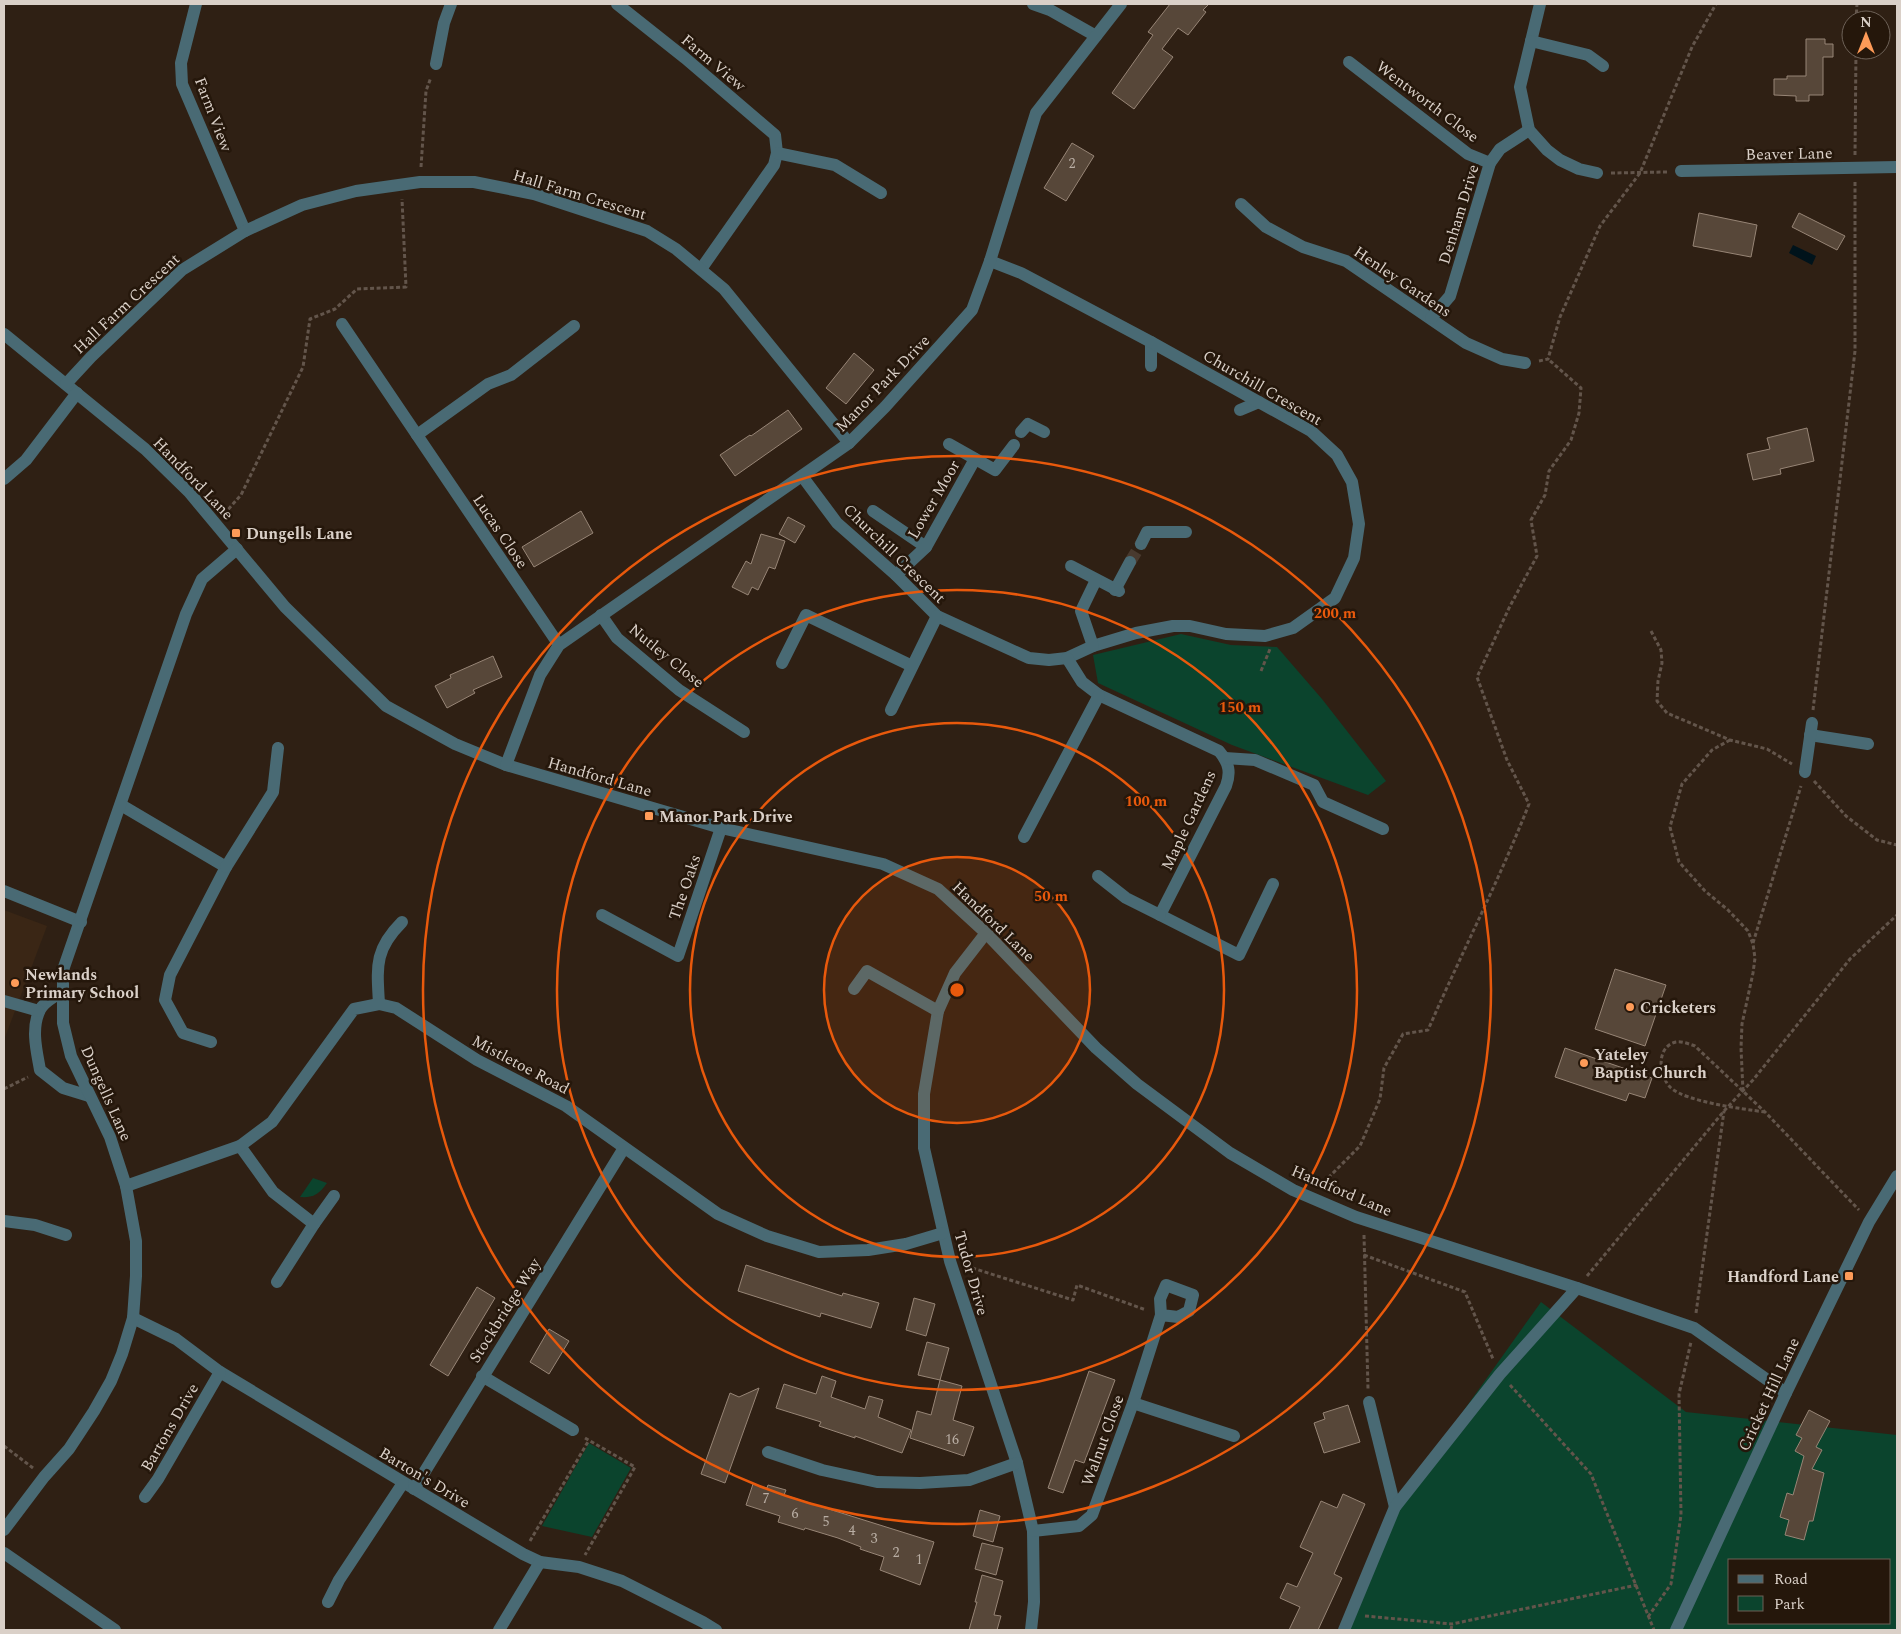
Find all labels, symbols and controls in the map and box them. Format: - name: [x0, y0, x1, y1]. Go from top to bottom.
- north arrow: [1841, 10, 1891, 60]
- text: N: [1860, 12, 1872, 33]
- street label: Farm View: [676, 28, 752, 98]
- street label: Wentworth Close: [1371, 55, 1484, 149]
- street label: Farm View: [188, 74, 239, 156]
- street label: Beaver Lane: [1745, 141, 1833, 167]
- house number: 2: [1069, 153, 1076, 174]
- street label: Denham Drive: [1432, 161, 1486, 267]
- street label: Hall Farm Crescent: [510, 163, 650, 227]
- street label: Henley Gardens: [1349, 240, 1456, 324]
- street label: Hall Farm Crescent: [68, 247, 186, 360]
- street label: Manor Park Drive: [830, 329, 936, 438]
- street label: Churchill Crescent: [1198, 344, 1327, 432]
- street label: Handford Lane: [147, 432, 239, 526]
- street label: Lower Moor: [901, 455, 966, 544]
- street label: Lucas Close: [466, 490, 534, 574]
- street label: Churchill Crescent: [838, 498, 951, 609]
- place label: Dungells Lane: [246, 522, 353, 546]
- marker: Dungells Lane: [230, 527, 242, 539]
- text: 200 m: [1314, 602, 1357, 625]
- street label: Nutley Close: [623, 618, 709, 694]
- text: 150 m: [1219, 696, 1262, 719]
- street label: Handford Lane: [545, 751, 655, 803]
- street label: Maple Gardens: [1155, 766, 1223, 874]
- text: 100 m: [1125, 790, 1168, 813]
- place label: Manor Park Drive: [659, 805, 793, 829]
- marker: Manor Park Drive: [643, 810, 655, 822]
- street label: The Oaks: [663, 851, 707, 923]
- street label: Handford Lane: [946, 876, 1040, 968]
- text: 50 m: [1034, 885, 1069, 908]
- place label: Newlands Primary School: [25, 963, 139, 1005]
- marker: Newlands Primary School: [9, 977, 21, 989]
- centre of rings: [948, 981, 966, 999]
- place label: Cricketers: [1640, 996, 1716, 1020]
- marker: Cricketers: [1624, 1001, 1636, 1013]
- street label: Mistletoe Road: [467, 1029, 574, 1101]
- street label: Dungells Lane: [74, 1042, 138, 1145]
- place label: Yateley Baptist Church: [1594, 1043, 1707, 1085]
- marker: Yateley Baptist Church: [1578, 1057, 1590, 1069]
- street label: Handford Lane: [1287, 1159, 1396, 1223]
- street label: Tudor Drive: [948, 1228, 995, 1318]
- street label: Stockbridge Way: [463, 1252, 547, 1368]
- place label: Handford Lane: [1727, 1265, 1839, 1289]
- marker: Handford Lane: [1843, 1270, 1855, 1282]
- street label: Cricket Hill Lane: [1732, 1334, 1806, 1455]
- street label: Bartons Drive: [135, 1379, 205, 1476]
- street label: Walnut Close: [1075, 1391, 1131, 1489]
- house number: 16: [945, 1429, 959, 1450]
- street label: Barton's Drive: [374, 1441, 475, 1515]
- house number: 7: [763, 1488, 770, 1509]
- house number: 6: [792, 1503, 799, 1524]
- house number: 5: [823, 1511, 830, 1532]
- house number: 4: [849, 1520, 856, 1541]
- house number: 3: [871, 1528, 878, 1549]
- house number: 2: [893, 1542, 900, 1563]
- house number: 1: [916, 1549, 923, 1570]
- legend: [1728, 1559, 1891, 1624]
- text: Road: [1774, 1568, 1808, 1591]
- text: Park: [1774, 1593, 1805, 1616]

